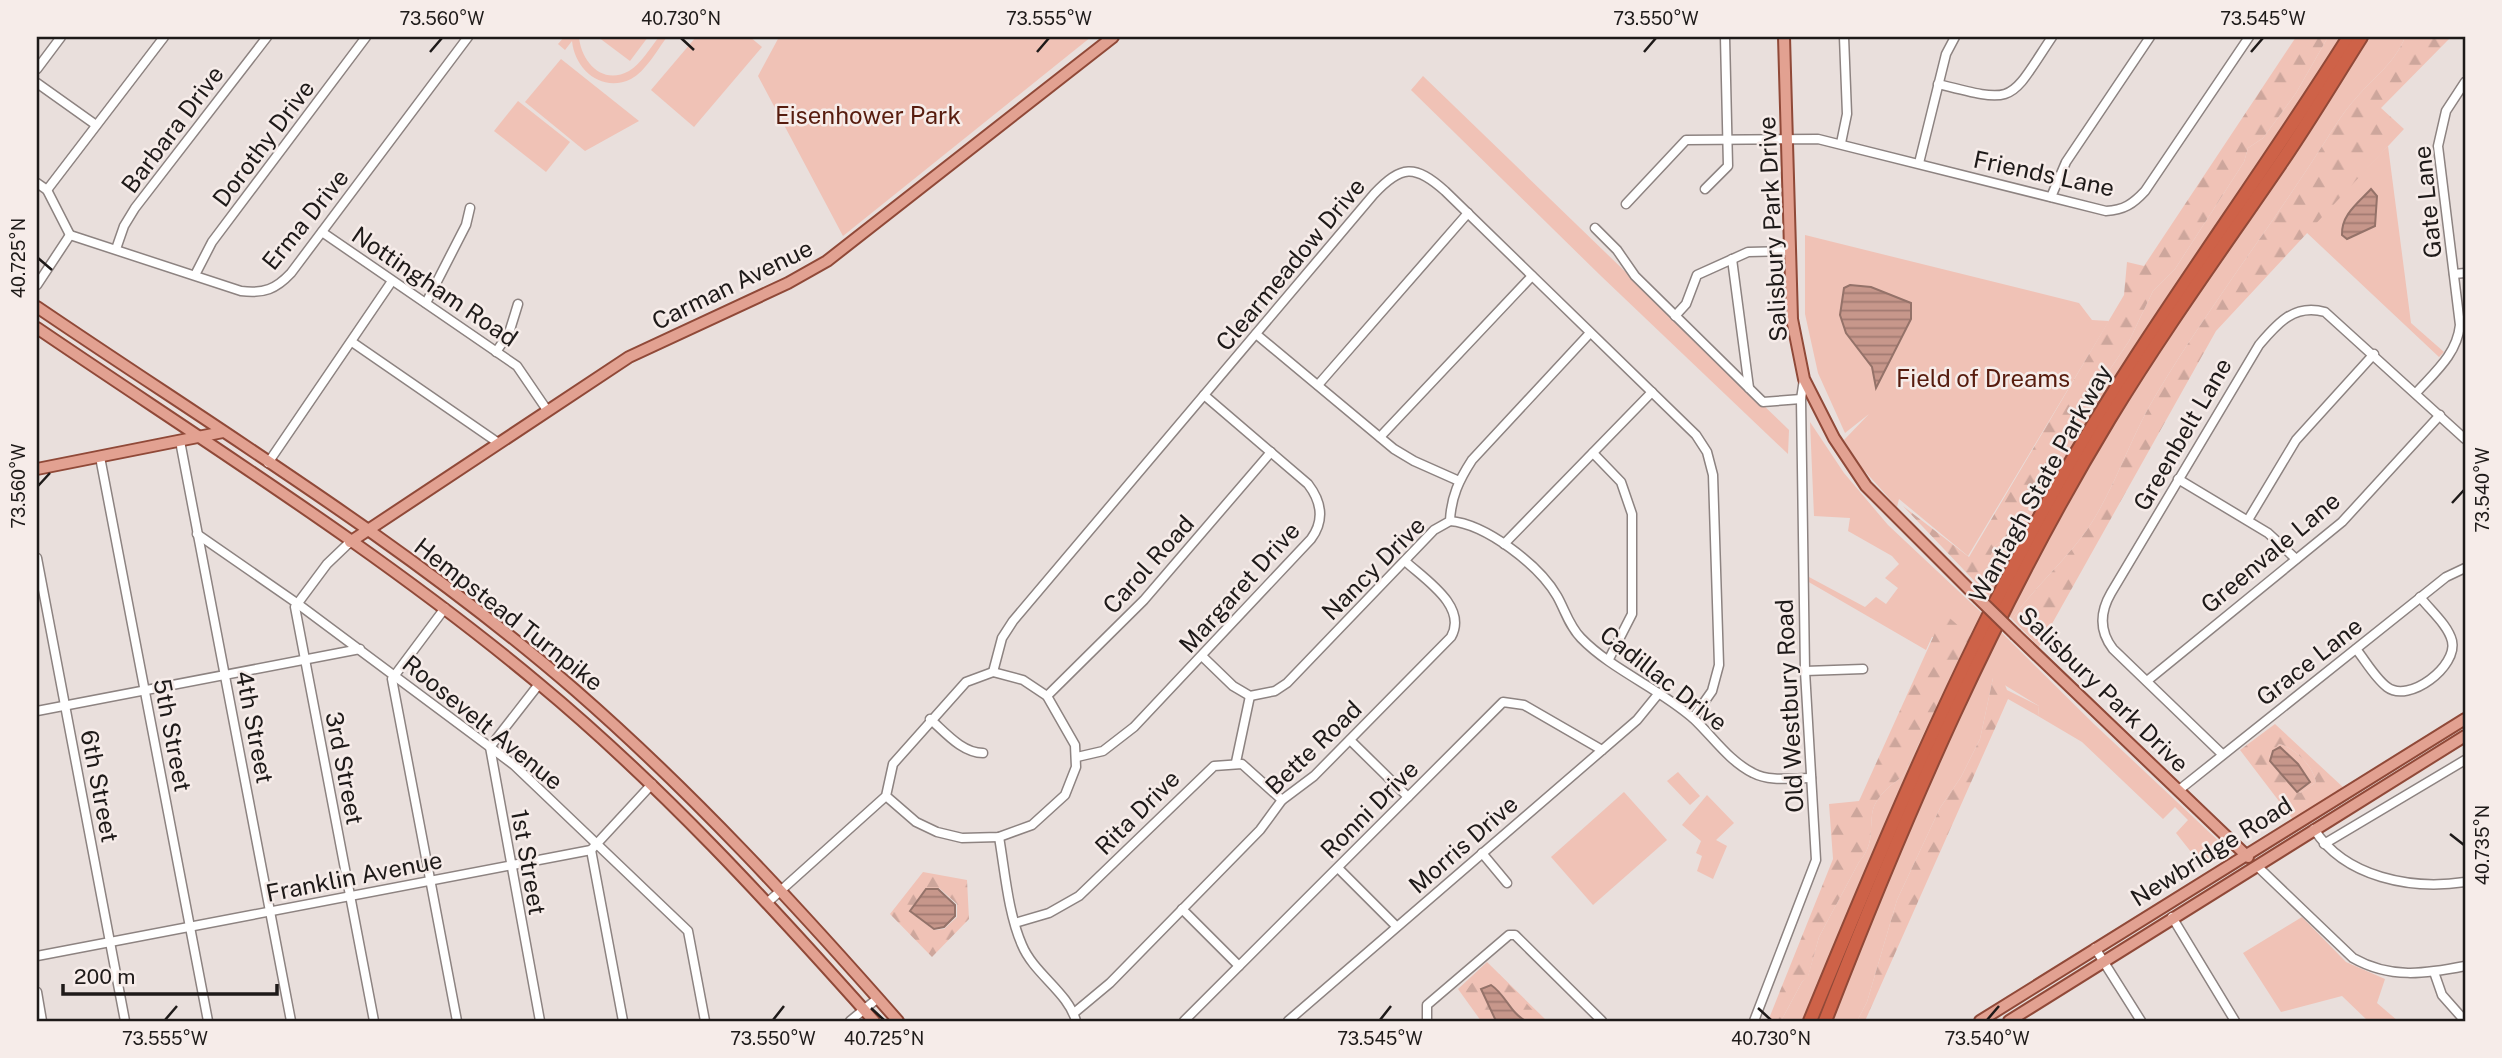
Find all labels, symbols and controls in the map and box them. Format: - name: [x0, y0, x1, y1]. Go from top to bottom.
- text: 73.560°W: [400, 8, 484, 29]
- text: 40.730°N: [641, 8, 721, 29]
- text: 73.555°W: [1006, 8, 1092, 29]
- text: 73.550°W: [1613, 8, 1699, 29]
- text: 73.545°W: [2220, 8, 2306, 29]
- street label: Barbara Drive: [115, 60, 229, 198]
- street label: Dorothy Drive: [206, 74, 320, 212]
- park label: Eisenhower Park: [775, 101, 961, 129]
- street label: Salisbury Park Drive: [1752, 116, 1792, 342]
- street label: Friends Lane: [1971, 144, 2117, 202]
- street label: Gate Lane: [2407, 144, 2447, 260]
- street label: Erma Drive: [256, 163, 354, 275]
- street label: Clearmeadow Drive: [1210, 172, 1370, 356]
- text: 40.725°N: [8, 218, 29, 298]
- street label: Nottingham Road: [347, 220, 523, 352]
- street label: Carman Avenue: [647, 233, 817, 335]
- street label: Greenbelt Lane: [2127, 353, 2237, 515]
- street label: Wantagh State Parkway: [1963, 359, 2117, 607]
- park label: Field of Dreams: [1896, 364, 2070, 392]
- text: 73.560°W: [8, 444, 29, 528]
- text: 73.540°W: [2472, 447, 2493, 533]
- street label: Greenvale Lane: [2195, 486, 2345, 618]
- street label: Carol Road: [1097, 509, 1199, 619]
- street label: Nancy Drive: [1316, 511, 1430, 625]
- street label: Margaret Drive: [1173, 516, 1305, 658]
- street label: Hempstead Turnpike: [409, 532, 609, 696]
- street label: Old Westbury Road: [1769, 599, 1809, 813]
- street label: Salisbury Park Drive: [2013, 601, 2195, 777]
- street label: Grace Lane: [2251, 611, 2367, 711]
- street label: Cadillac Drive: [1595, 620, 1733, 736]
- street label: Roosevelt Avenue: [397, 649, 569, 795]
- street label: 4th Street: [230, 668, 280, 786]
- street label: 5th Street: [148, 676, 198, 794]
- street label: Bette Road: [1259, 694, 1367, 800]
- street label: 3rd Street: [320, 709, 370, 827]
- street label: 6th Street: [75, 727, 125, 845]
- street label: Ronni Drive: [1314, 754, 1424, 864]
- street label: Rita Drive: [1089, 764, 1185, 860]
- street label: Morris Drive: [1403, 789, 1523, 899]
- street label: Newbridge Road: [2125, 790, 2297, 912]
- text: 40.735°N: [2472, 805, 2493, 885]
- street label: 1st Street: [506, 807, 552, 917]
- street label: Franklin Avenue: [263, 845, 445, 907]
- scale bar: [63, 953, 276, 997]
- text: 200 m: [74, 964, 135, 989]
- text: 73.555°W: [122, 1028, 208, 1049]
- text: 73.550°W: [730, 1028, 816, 1049]
- text: 40.725°N: [844, 1028, 924, 1049]
- text: 73.545°W: [1337, 1028, 1423, 1049]
- text: 40.730°N: [1731, 1028, 1811, 1049]
- text: 73.540°W: [1944, 1028, 2030, 1049]

